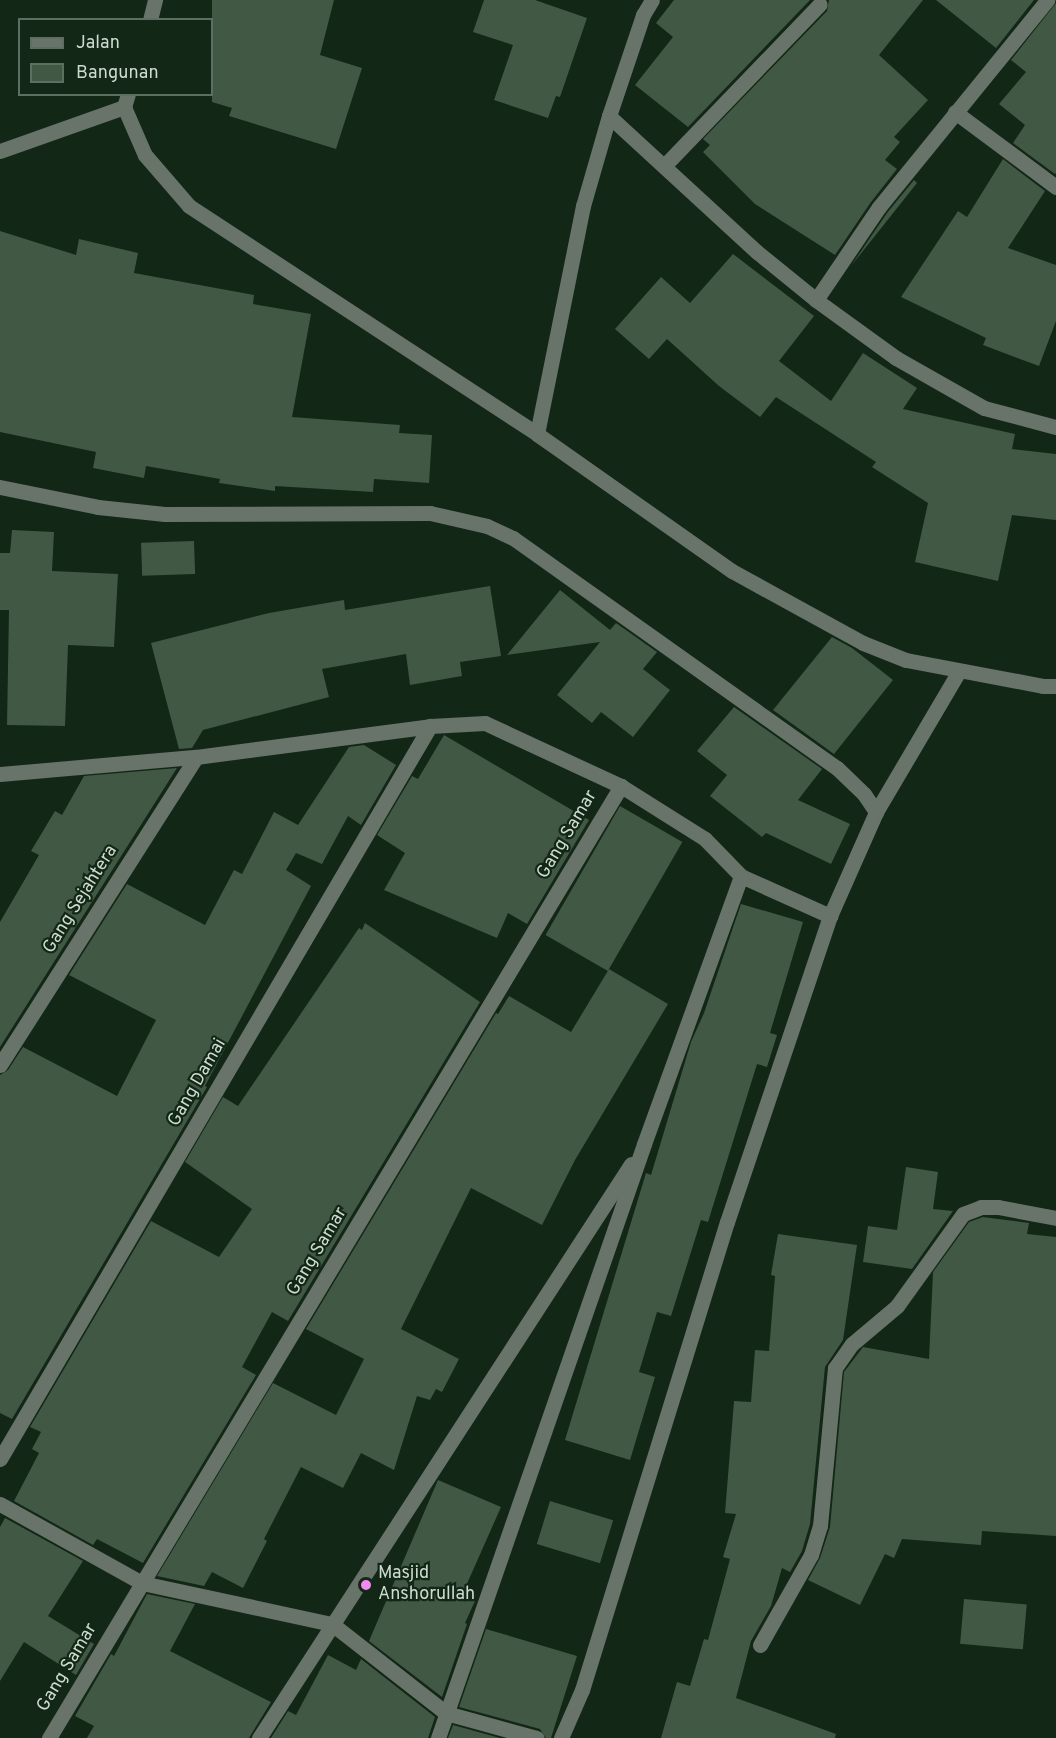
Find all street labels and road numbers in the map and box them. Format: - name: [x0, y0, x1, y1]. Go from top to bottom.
- street label: Gang Samar: [533, 787, 603, 883]
- street label: Gang Sejahtera: [39, 842, 123, 958]
- street label: Gang Damai: [164, 1035, 232, 1131]
- street label: Gang Samar: [283, 1204, 353, 1300]
- street label: Gang Samar: [33, 1620, 103, 1716]

